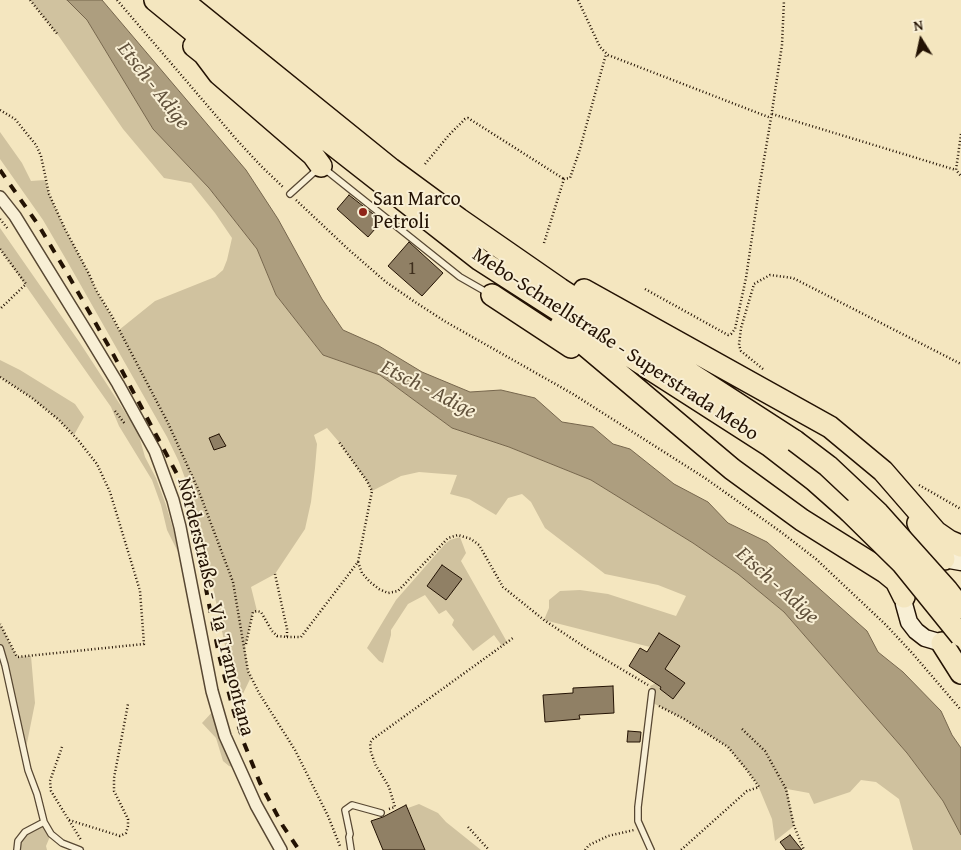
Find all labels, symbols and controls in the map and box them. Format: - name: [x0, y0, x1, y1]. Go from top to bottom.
- north arrow: [896, 15, 946, 65]
- text: N: [912, 15, 925, 36]
- water label: Etsch - Adige: [111, 38, 195, 134]
- place label: San Marco Petroli: [373, 188, 461, 235]
- marker: San Marco Petroli: [357, 206, 369, 218]
- street label: Mebo-Schnellstraße - Superstrada Mebo: [467, 243, 763, 447]
- house number: 1: [408, 258, 416, 280]
- water label: Etsch - Adige: [376, 355, 480, 425]
- street label: Nörderstraße - Via Tramontana: [171, 475, 259, 739]
- water label: Etsch - Adige: [730, 542, 824, 630]

